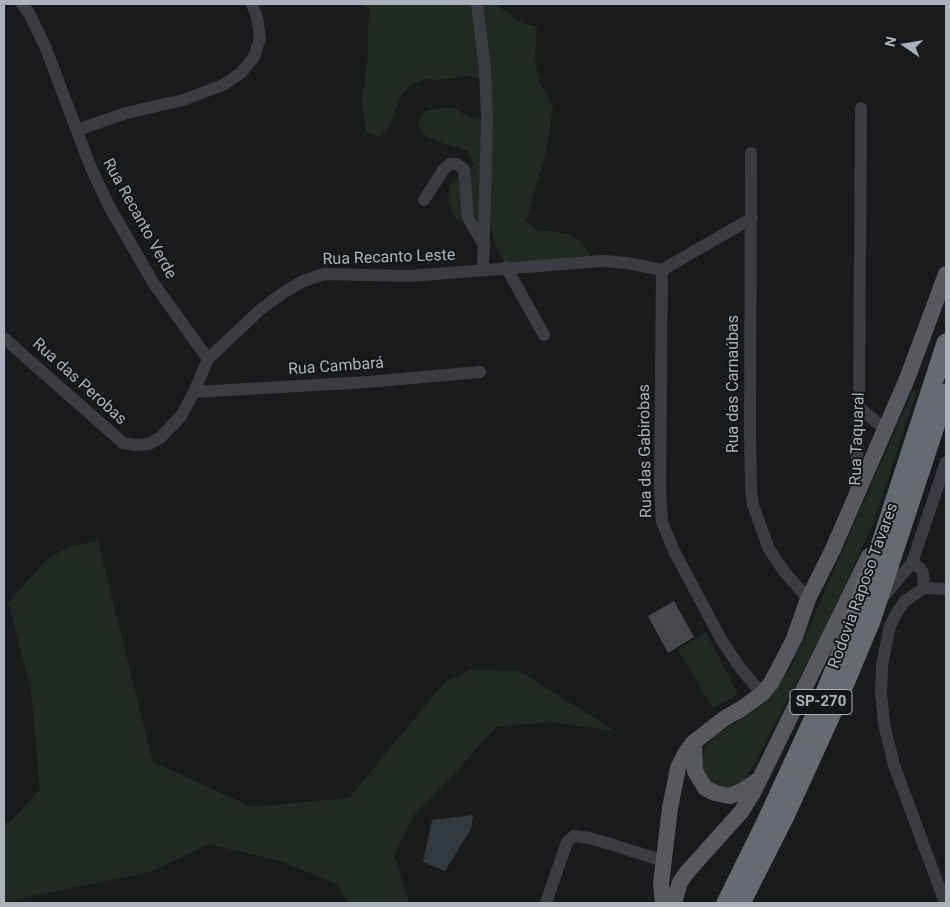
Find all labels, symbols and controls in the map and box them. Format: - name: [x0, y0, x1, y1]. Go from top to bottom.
- north arrow: [880, 20, 930, 70]
- text: N: [881, 35, 899, 48]
- street label: Rua Recanto Verde: [98, 155, 180, 283]
- street label: Rua Recanto Leste: [322, 246, 456, 270]
- street label: Rua das Carnaúbas: [724, 315, 744, 453]
- street label: Rua das Perobas: [28, 335, 130, 429]
- street label: Rua Cambará: [287, 354, 385, 380]
- street label: Rua das Gabirobas: [635, 384, 657, 518]
- street label: Rua Taquaral: [847, 392, 869, 486]
- street label: Rodovia Raposo Tavares: [825, 501, 903, 671]
- road number: SP-270: [790, 690, 852, 714]

